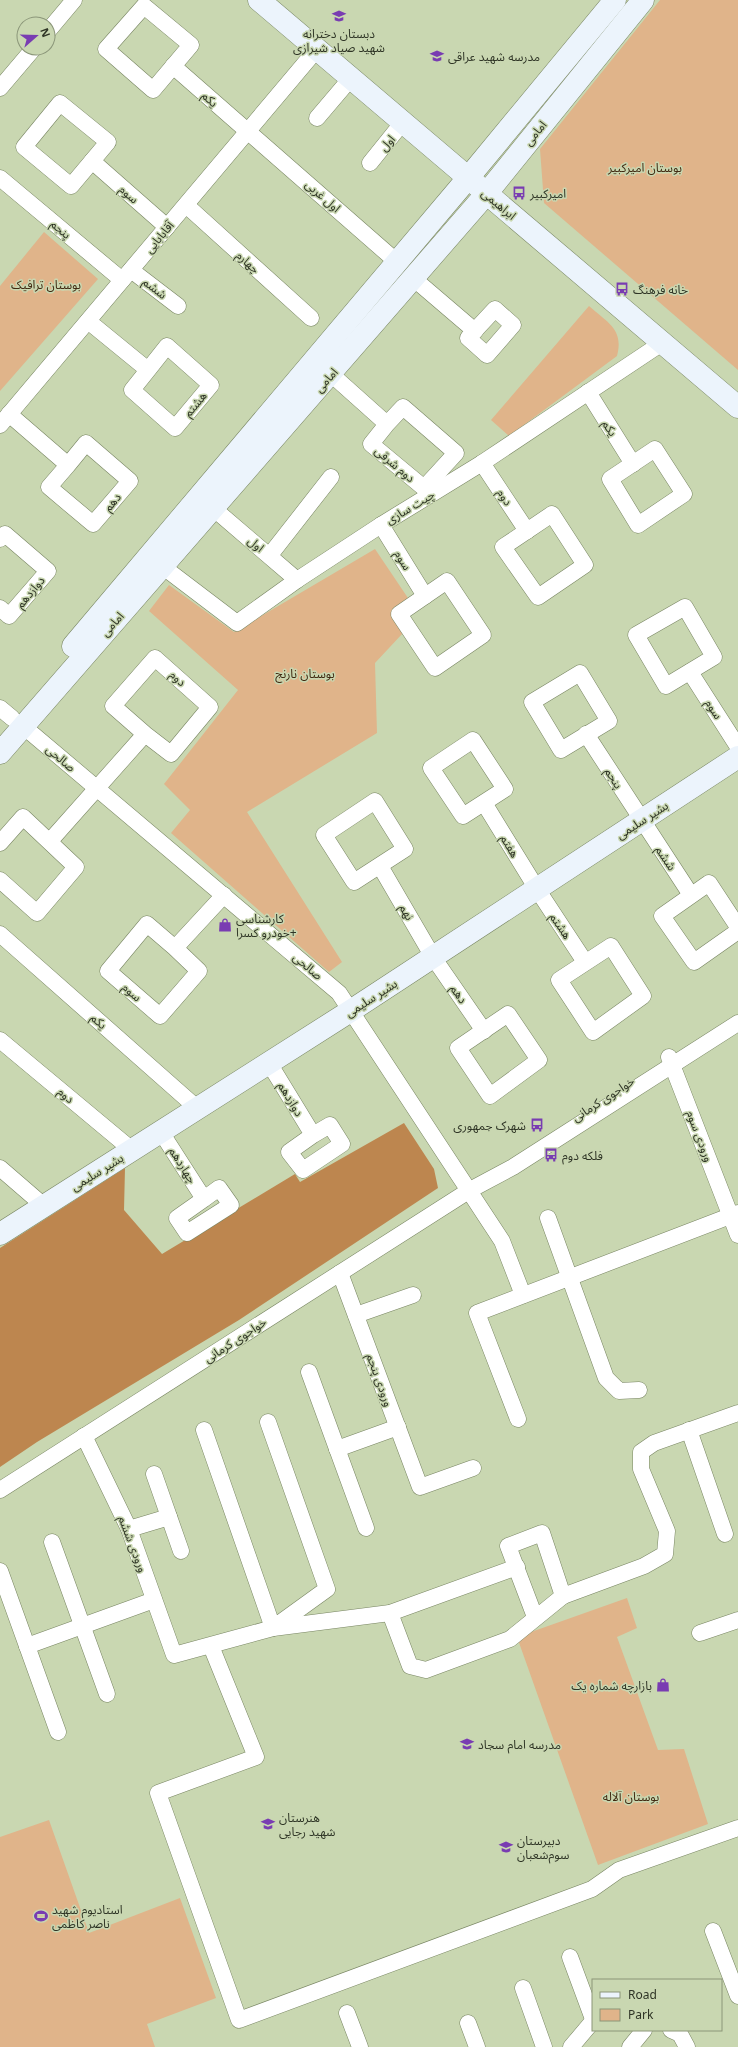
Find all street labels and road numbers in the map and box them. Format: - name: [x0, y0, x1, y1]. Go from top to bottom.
- street label: یکم: [198, 87, 222, 112]
- street label: امامی: [520, 117, 550, 149]
- street label: اول: [375, 131, 399, 155]
- street label: اول غربی: [302, 176, 345, 216]
- street label: سوم: [115, 181, 142, 208]
- street label: ابراهیمی: [478, 184, 520, 224]
- street label: پنجم: [46, 215, 75, 243]
- street label: آقابابایی: [140, 217, 178, 257]
- street label: چهارم: [232, 247, 263, 278]
- street label: ششم: [139, 273, 171, 304]
- street label: امامی: [310, 364, 342, 396]
- street label: هشتم: [179, 388, 211, 421]
- street label: یکم: [598, 417, 622, 440]
- street label: دوم شرقی: [371, 442, 419, 487]
- street label: دوم: [492, 485, 517, 509]
- street label: چیت سازی: [382, 486, 438, 528]
- street label: دهم: [99, 489, 126, 516]
- street label: اول: [244, 532, 268, 556]
- street label: سوم: [389, 547, 416, 574]
- street label: دوازدهم: [11, 572, 49, 612]
- street label: امامی: [96, 608, 128, 640]
- street label: دوم: [165, 666, 190, 691]
- street label: سوم: [700, 696, 727, 723]
- street label: صالحی: [43, 741, 80, 776]
- street label: پنجم: [600, 764, 627, 792]
- street label: بشیر سلیمی: [613, 797, 671, 843]
- street label: هفتم: [496, 831, 524, 861]
- street label: ششم: [651, 842, 680, 874]
- street label: نهم: [395, 901, 418, 924]
- street label: هشتم: [545, 910, 576, 943]
- street label: صالحی: [290, 949, 327, 984]
- street label: بشیر سلیمی: [342, 975, 400, 1021]
- street label: سوم: [118, 979, 145, 1006]
- street label: دهم: [446, 981, 472, 1008]
- street label: یکم: [87, 1009, 111, 1034]
- street label: خواجوی کرمانی: [568, 1072, 638, 1126]
- street label: دوازدهم: [273, 1079, 308, 1120]
- street label: دوم: [53, 1083, 78, 1108]
- street label: ورودی سوم: [681, 1108, 718, 1165]
- street label: چهاردهم: [164, 1144, 201, 1187]
- street label: بشیر سلیمی: [67, 1149, 127, 1195]
- street label: خواجوی کرمانی: [200, 1313, 270, 1367]
- street label: ورودی پنجم: [362, 1351, 397, 1409]
- street label: ورودی ششم: [113, 1513, 152, 1575]

